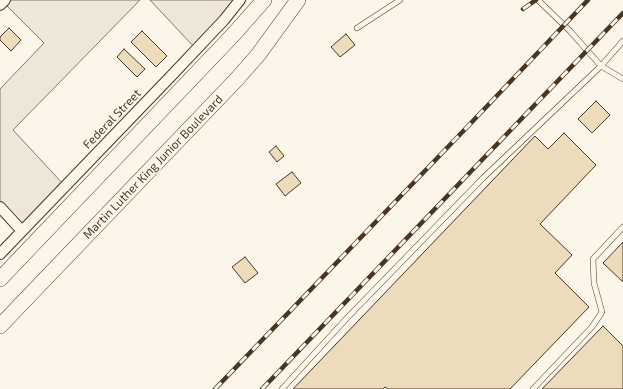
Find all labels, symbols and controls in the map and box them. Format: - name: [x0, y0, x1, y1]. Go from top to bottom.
- street label: Federal Street: [80, 86, 144, 152]
- street label: Martin Luther King Junior Boulevard: [80, 92, 226, 242]

